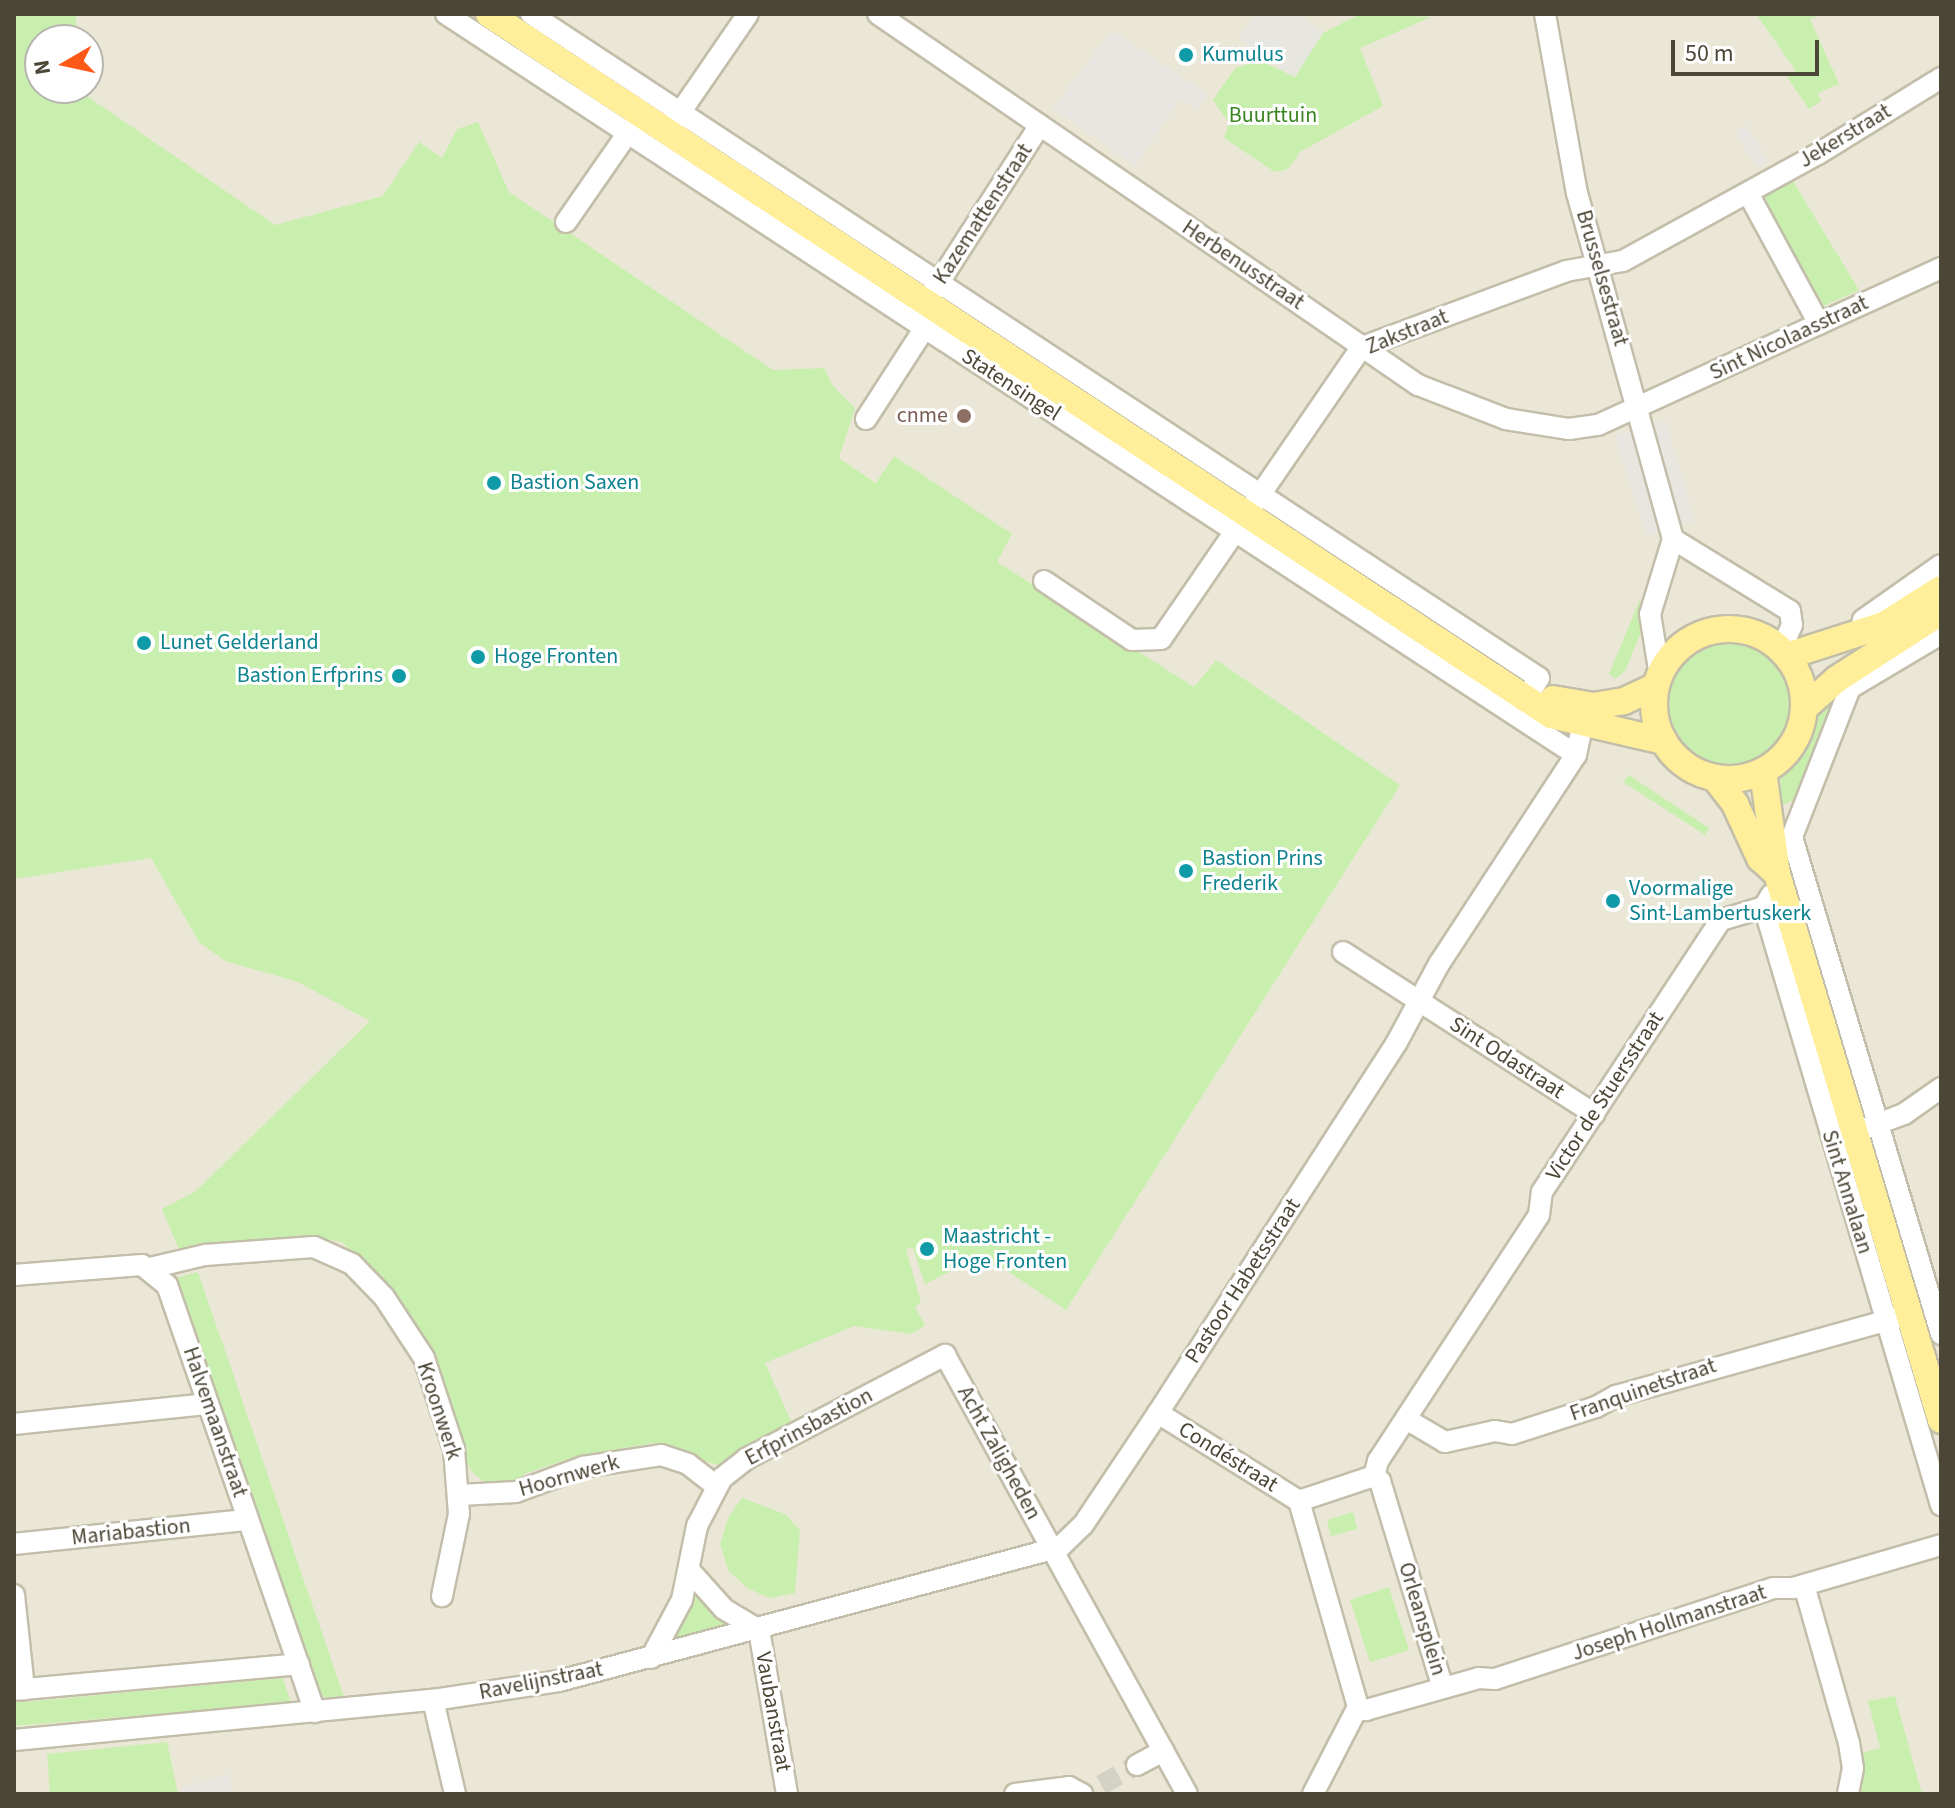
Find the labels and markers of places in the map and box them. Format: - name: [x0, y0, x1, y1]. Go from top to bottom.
- place label: Kumulus: [1202, 42, 1283, 68]
- marker: Kumulus: [1177, 46, 1195, 64]
- place label: cnme: [897, 403, 948, 429]
- marker: cnme: [955, 407, 973, 425]
- place label: Bastion Saxen: [510, 470, 639, 496]
- marker: Bastion Saxen: [485, 474, 503, 492]
- place label: Lunet Gelderland: [160, 630, 319, 656]
- marker: Lunet Gelderland: [135, 634, 153, 652]
- place label: Hoge Fronten: [494, 644, 618, 670]
- marker: Hoge Fronten: [469, 648, 487, 666]
- place label: Bastion Erfprins: [237, 663, 383, 689]
- marker: Bastion Erfprins: [390, 667, 408, 685]
- place label: Bastion Prins Frederik: [1202, 845, 1323, 896]
- marker: Bastion Prins Frederik: [1177, 862, 1195, 880]
- place label: Voormalige Sint-Lambertuskerk: [1629, 875, 1811, 926]
- marker: Voormalige Sint-Lambertuskerk: [1604, 892, 1622, 910]
- place label: Maastricht - Hoge Fronten: [943, 1223, 1067, 1274]
- marker: Maastricht - Hoge Fronten: [918, 1240, 936, 1258]

